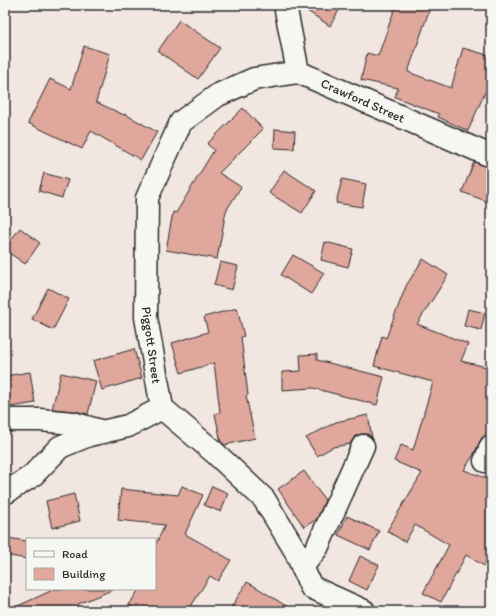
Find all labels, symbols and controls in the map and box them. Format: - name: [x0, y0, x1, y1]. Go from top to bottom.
- street label: Crawford Street: [319, 75, 407, 126]
- street label: Piggott Street: [139, 306, 164, 385]
- legend: [26, 538, 156, 590]
- text: Road: [62, 547, 88, 561]
- text: Building: [62, 567, 106, 581]

